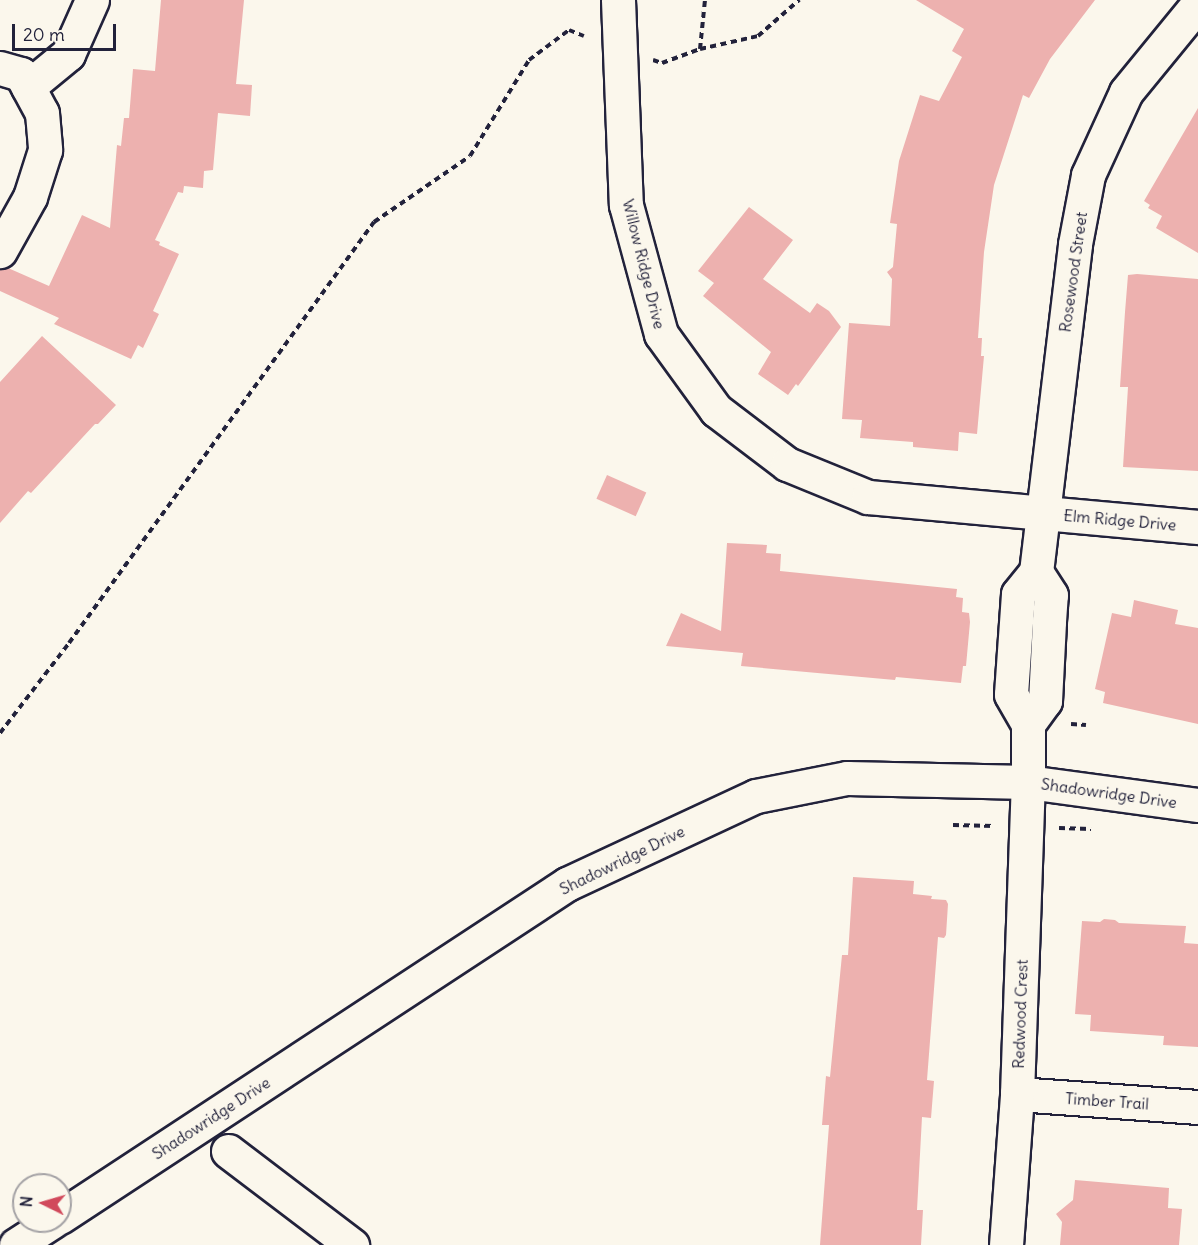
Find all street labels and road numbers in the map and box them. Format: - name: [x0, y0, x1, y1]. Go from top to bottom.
- street label: Willow Ridge Drive: [619, 197, 669, 331]
- street label: Rosewood Street: [1055, 211, 1091, 333]
- street label: Elm Ridge Drive: [1063, 506, 1177, 534]
- street label: Shadowridge Drive: [1040, 774, 1178, 812]
- street label: Shadowridge Drive: [556, 821, 688, 899]
- street label: Redwood Crest: [1008, 959, 1032, 1069]
- street label: Shadowridge Drive: [148, 1073, 274, 1163]
- street label: Timber Trail: [1065, 1089, 1149, 1113]

